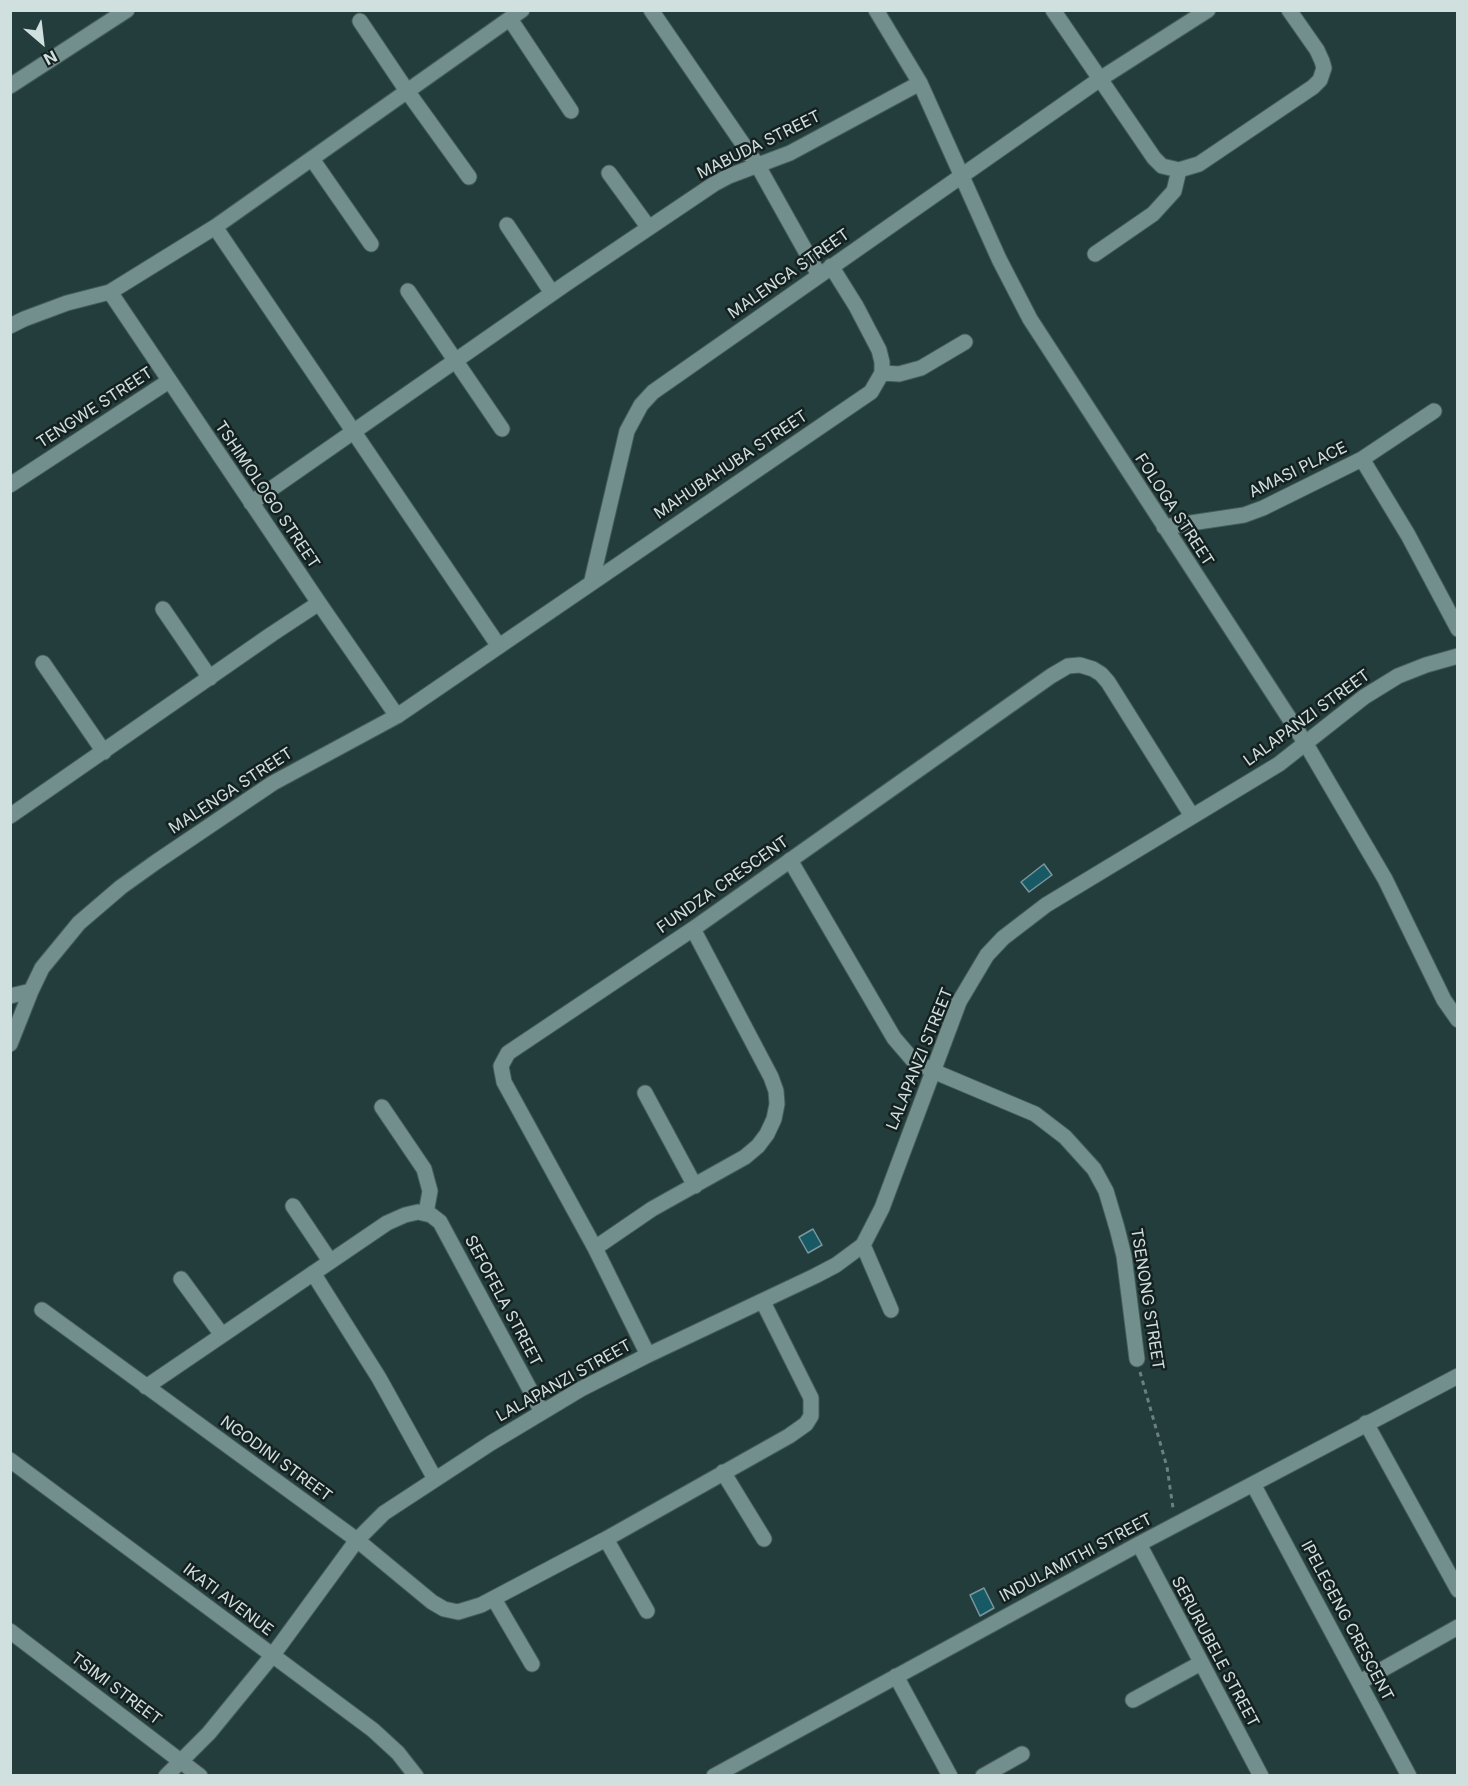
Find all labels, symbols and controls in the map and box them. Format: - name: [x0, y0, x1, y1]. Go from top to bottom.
- north arrow: [12, 12, 72, 72]
- text: N: [40, 46, 61, 70]
- street label: MABUDA STREET: [694, 107, 824, 183]
- street label: MALENGA STREET: [725, 225, 853, 323]
- street label: TENGWE STREET: [33, 363, 157, 453]
- street label: MAHUBAHUBA STREET: [651, 406, 811, 524]
- street label: TSHIMOLOGO STREET: [211, 418, 323, 572]
- street label: AMASI PLACE: [1246, 438, 1350, 502]
- street label: FOLOGA STREET: [1131, 450, 1217, 570]
- street label: LALAPANZI STREET: [1240, 666, 1374, 770]
- street label: MALENGA STREET: [165, 744, 297, 838]
- street label: FUNDZA CRESCENT: [654, 832, 792, 938]
- street label: LALAPANZI STREET: [883, 985, 957, 1133]
- street label: TSENONG STREET: [1126, 1227, 1168, 1371]
- street label: SEFOFELA STREET: [460, 1232, 546, 1370]
- street label: LALAPANZI STREET: [493, 1336, 635, 1426]
- street label: NGODINI STREET: [216, 1412, 336, 1506]
- street label: INDULAMITHI STREET: [996, 1510, 1156, 1606]
- street label: IPELEGENG CRESCENT: [1297, 1538, 1397, 1704]
- street label: IKATI AVENUE: [179, 1560, 277, 1640]
- street label: SERURUBELE STREET: [1167, 1573, 1263, 1731]
- street label: TSIMI STREET: [67, 1649, 165, 1729]

